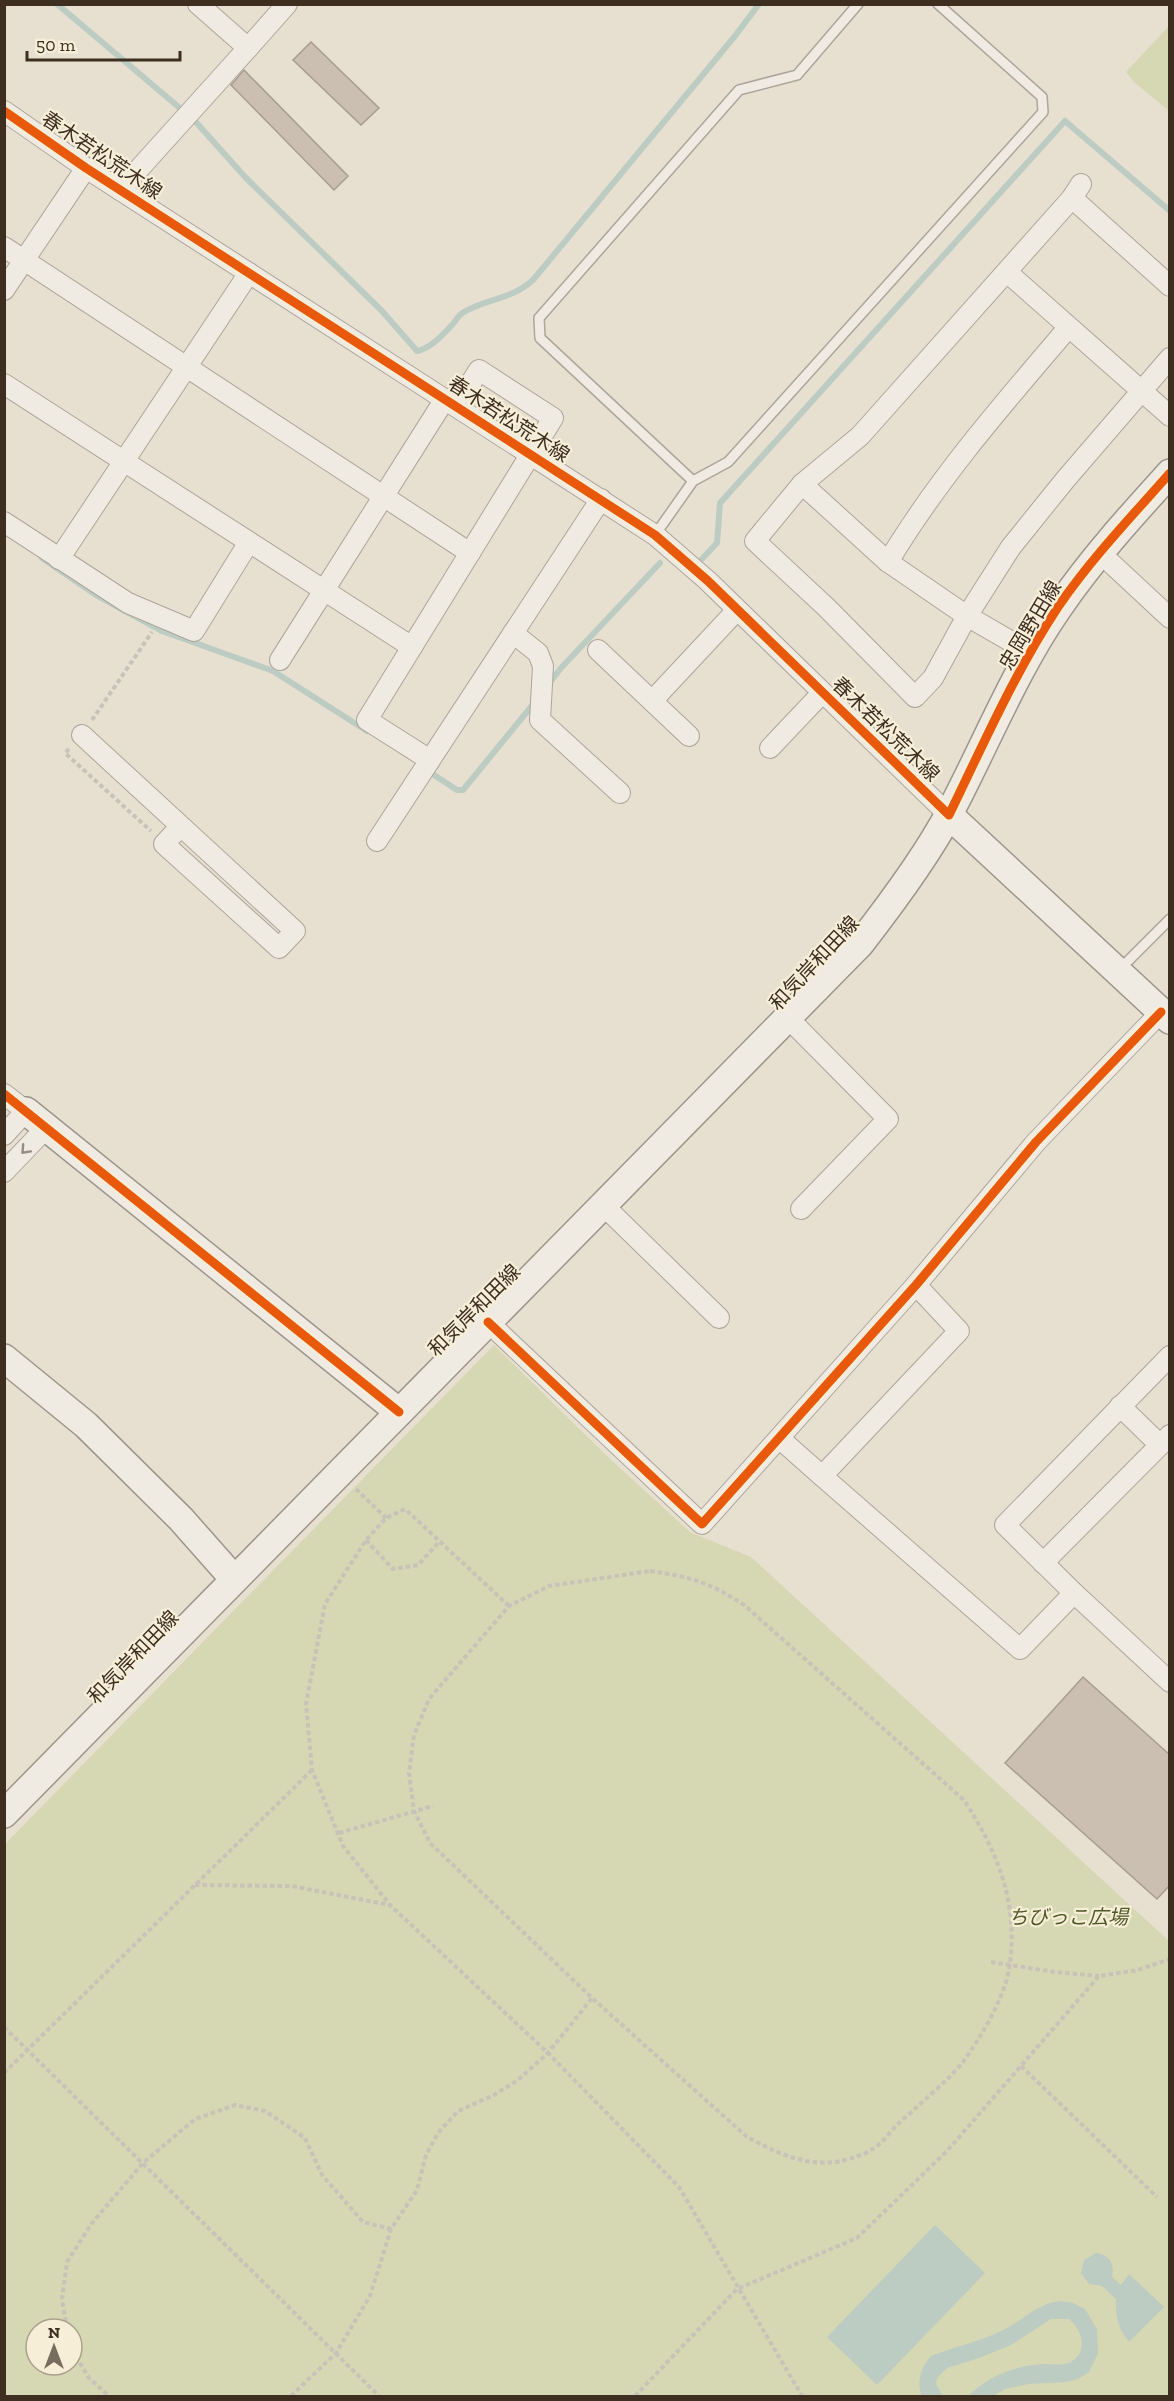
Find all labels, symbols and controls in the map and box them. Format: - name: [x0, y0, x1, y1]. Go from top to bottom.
- scale bar: [27, 24, 180, 62]
- text: 50 m: [36, 34, 76, 56]
- street label: 春木若松荒木線: [37, 106, 167, 204]
- street label: 春木若松荒木線: [444, 371, 574, 467]
- street label: 忠岡野田線: [994, 576, 1066, 674]
- street label: 春木若松荒木線: [827, 672, 945, 786]
- street label: 和気岸和田線: [764, 911, 864, 1015]
- one-way arrow: [21, 1143, 32, 1154]
- street label: 和気岸和田線: [423, 1259, 525, 1361]
- street label: 和気岸和田線: [83, 1606, 183, 1708]
- park label: ちびっこ広場: [1008, 1905, 1130, 1929]
- north arrow: [24, 2317, 84, 2377]
- text: N: [48, 2323, 60, 2342]

